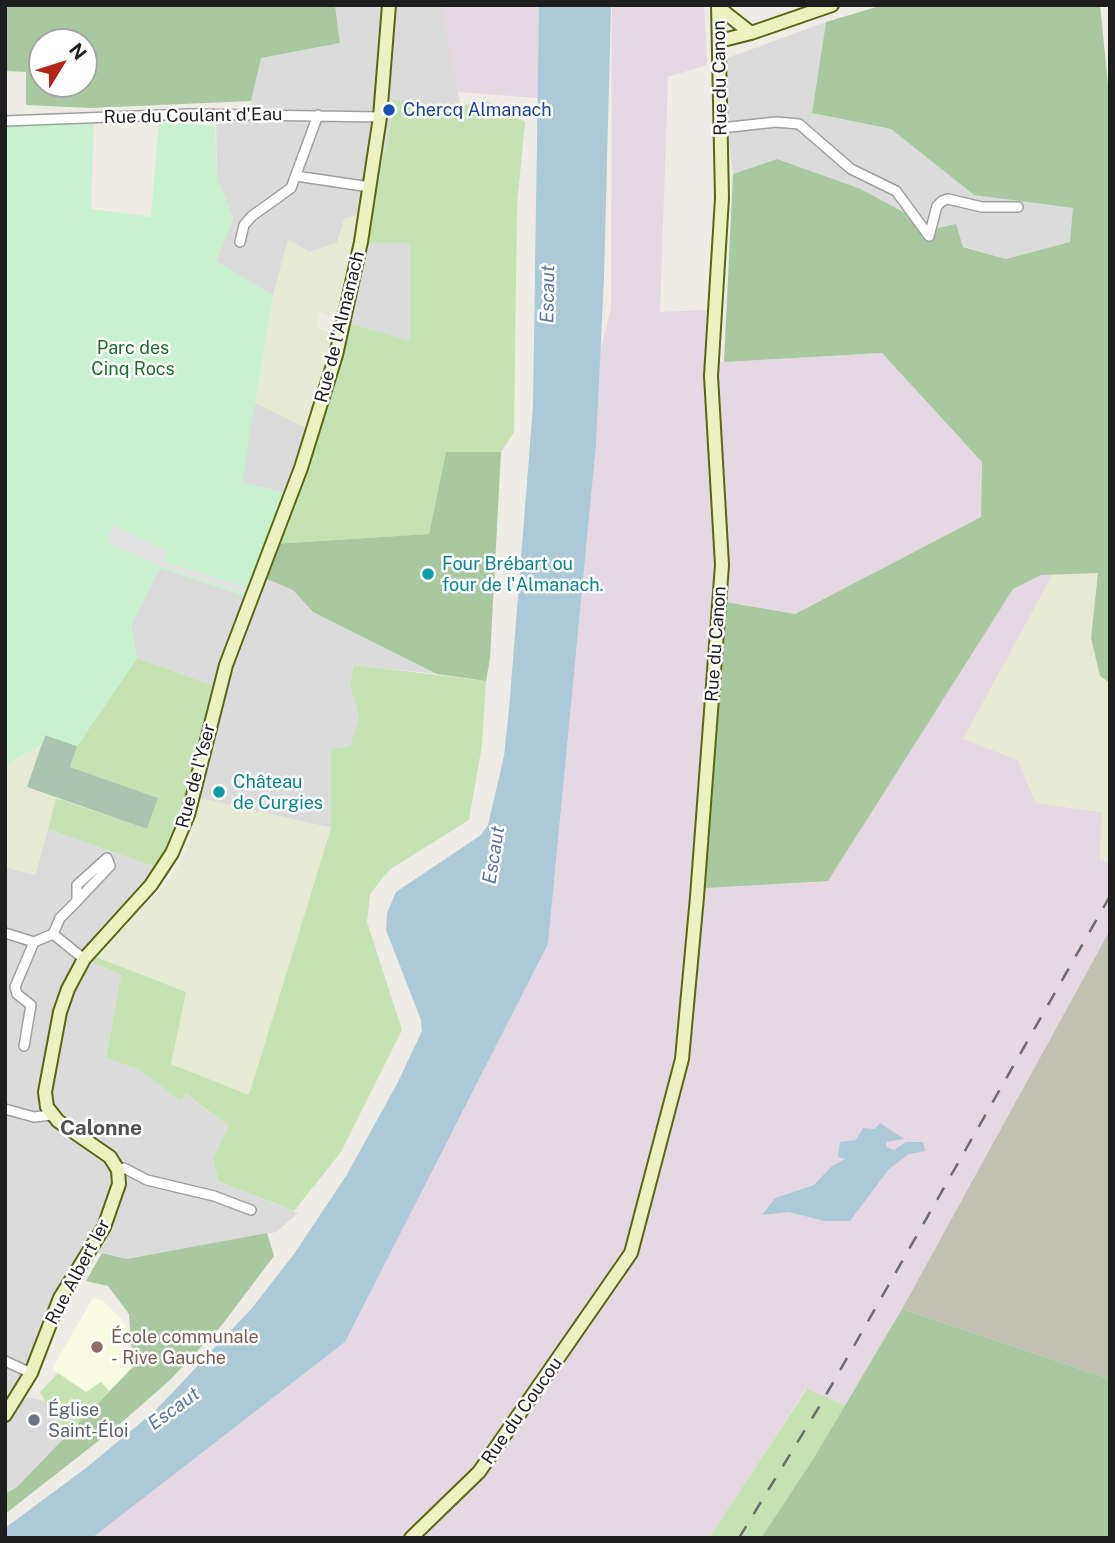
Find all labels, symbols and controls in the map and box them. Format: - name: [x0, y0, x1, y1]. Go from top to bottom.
- street label: Rue du Canon: [708, 20, 732, 136]
- north arrow: [28, 28, 98, 98]
- text: N: [65, 39, 91, 64]
- place label: Chercq Almanach: [403, 99, 552, 121]
- marker: Chercq Almanach: [381, 102, 397, 118]
- street label: Rue du Coulant d'Eau: [103, 104, 283, 128]
- street label: Rue de l'Almanach: [311, 249, 369, 405]
- water label: Escaut: [536, 265, 560, 323]
- park label: Parc des Cinq Rocs: [91, 337, 175, 380]
- place label: Four Brébart ou four de l'Almanach.: [442, 553, 604, 596]
- marker: Four Brébart ou four de l'Almanach.: [420, 566, 436, 582]
- street label: Rue du Canon: [701, 585, 731, 703]
- street label: Rue de l'Yser: [172, 721, 220, 831]
- place label: Château de Curgies: [233, 771, 323, 814]
- marker: Château de Curgies: [211, 784, 227, 800]
- water label: Escaut: [478, 824, 510, 886]
- district label: Calonne: [60, 1116, 142, 1142]
- street label: Rue Albert Ier: [41, 1216, 115, 1328]
- place label: École communale - Rive Gauche: [111, 1326, 259, 1368]
- marker: École communale - Rive Gauche: [89, 1339, 105, 1355]
- street label: Rue du Coucou: [477, 1353, 567, 1469]
- water label: Escaut: [144, 1383, 204, 1435]
- place label: Église Saint-Éloi: [48, 1399, 128, 1442]
- marker: Église Saint-Éloi: [26, 1412, 42, 1428]

